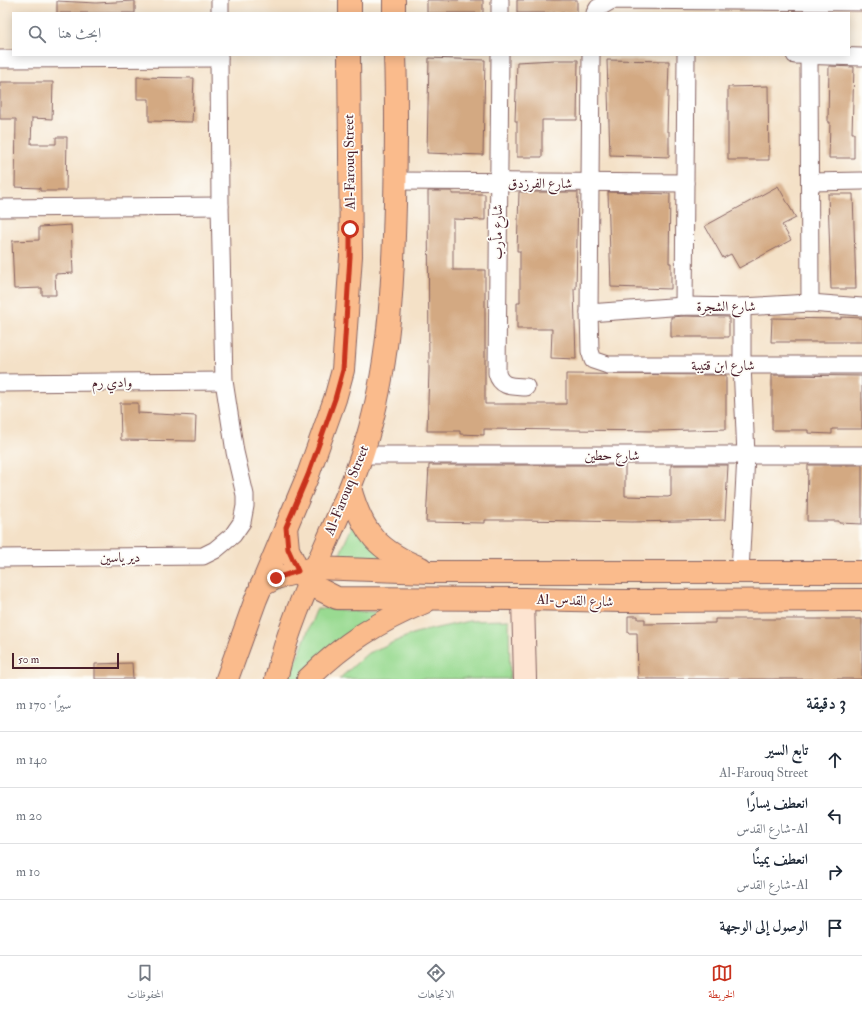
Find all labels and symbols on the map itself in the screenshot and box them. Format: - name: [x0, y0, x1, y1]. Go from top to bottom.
- street label: Al-Farouq Street: [340, 114, 359, 211]
- street label: شارع الفرزدق: [508, 175, 572, 195]
- street label: شارع مأرب: [487, 204, 509, 260]
- route start: [341, 220, 359, 238]
- street label: شارع الشجرة: [696, 298, 756, 318]
- street label: شارع ابن قتيبة: [691, 357, 755, 377]
- street label: وادي رم: [92, 374, 132, 395]
- street label: Al-Farouq Street: [320, 442, 372, 539]
- street label: شارع حطين: [585, 447, 639, 467]
- street label: دير ياسين: [100, 549, 140, 566]
- route end: [267, 569, 285, 587]
- street label: Al-شارع القدس: [535, 591, 614, 613]
- scale bar: [12, 651, 119, 670]

